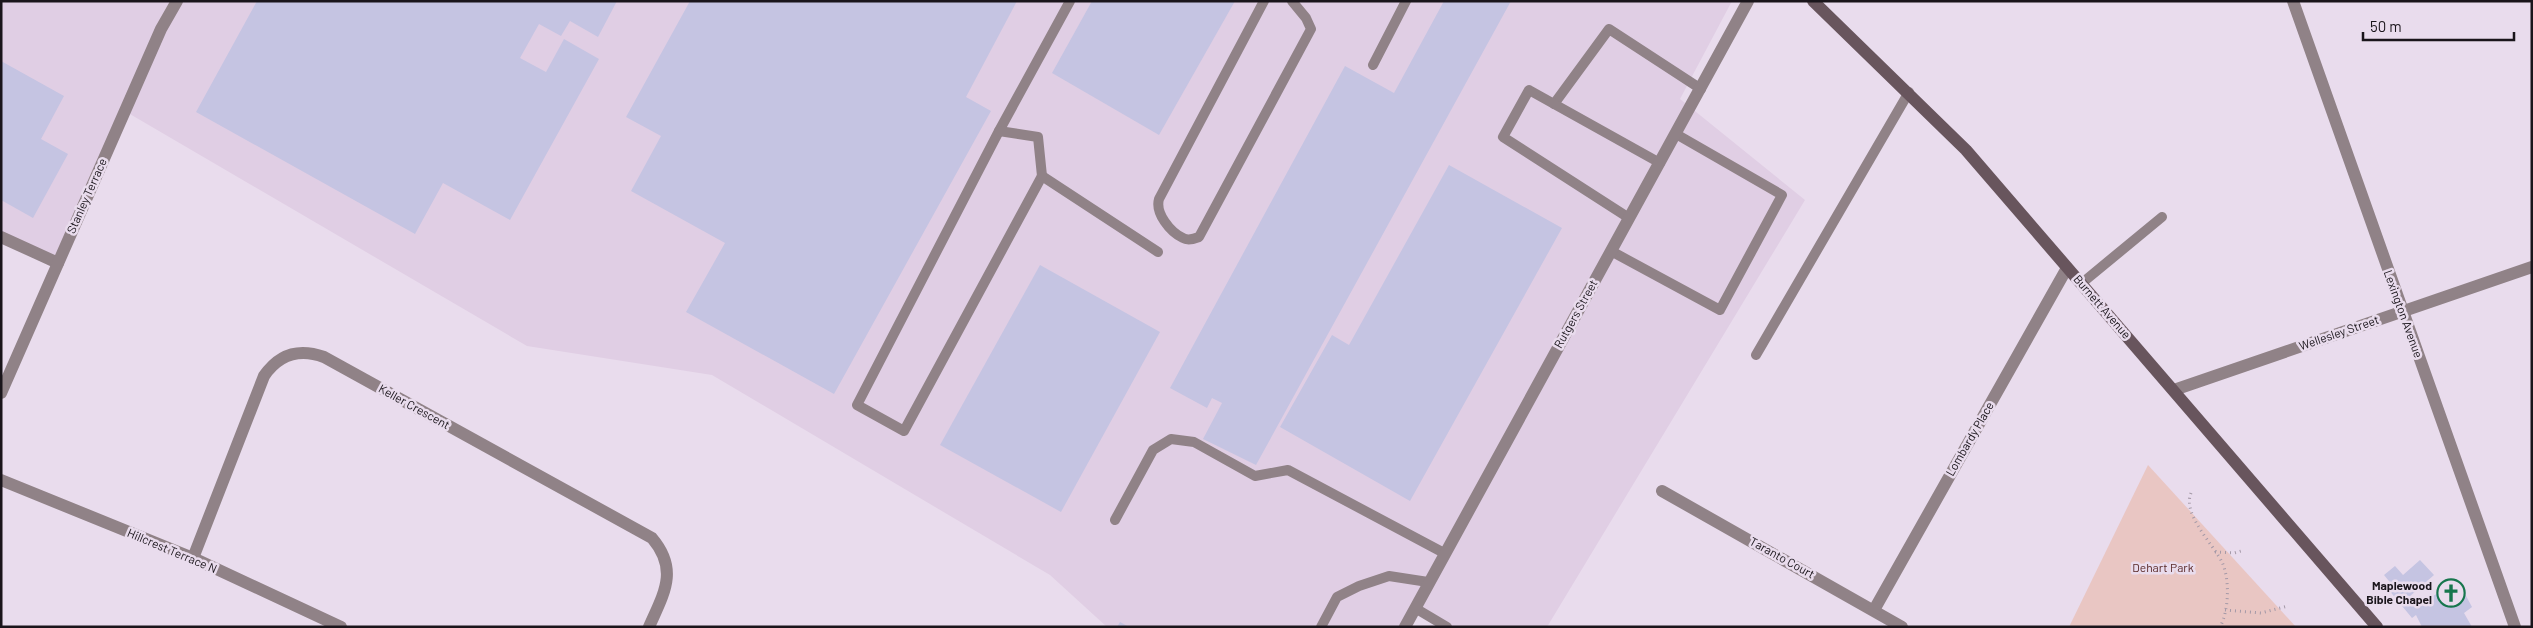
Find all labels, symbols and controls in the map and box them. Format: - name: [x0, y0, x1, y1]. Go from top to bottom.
- scale bar: [2363, 10, 2514, 42]
- text: 50 m: [2370, 17, 2402, 35]
- street label: Stanley Terrace: [63, 156, 109, 235]
- street label: Lexington Avenue: [2382, 268, 2426, 359]
- street label: Burnett Avenue: [2071, 272, 2134, 341]
- street label: Rutgers Street: [1551, 277, 1600, 350]
- street label: Wellesley Street: [2297, 312, 2380, 352]
- street label: Keller Crescent: [376, 381, 453, 431]
- street label: Lombardy Place: [1942, 399, 1996, 478]
- street label: Hillcrest Terrace N: [125, 525, 219, 575]
- street label: Taranto Court: [1748, 534, 1817, 581]
- park label: Dehart Park: [2132, 560, 2194, 574]
- place label: Maplewood Bible Chapel: [2366, 578, 2432, 606]
- church icon: Maplewood Bible Chapel: [2436, 578, 2466, 608]

